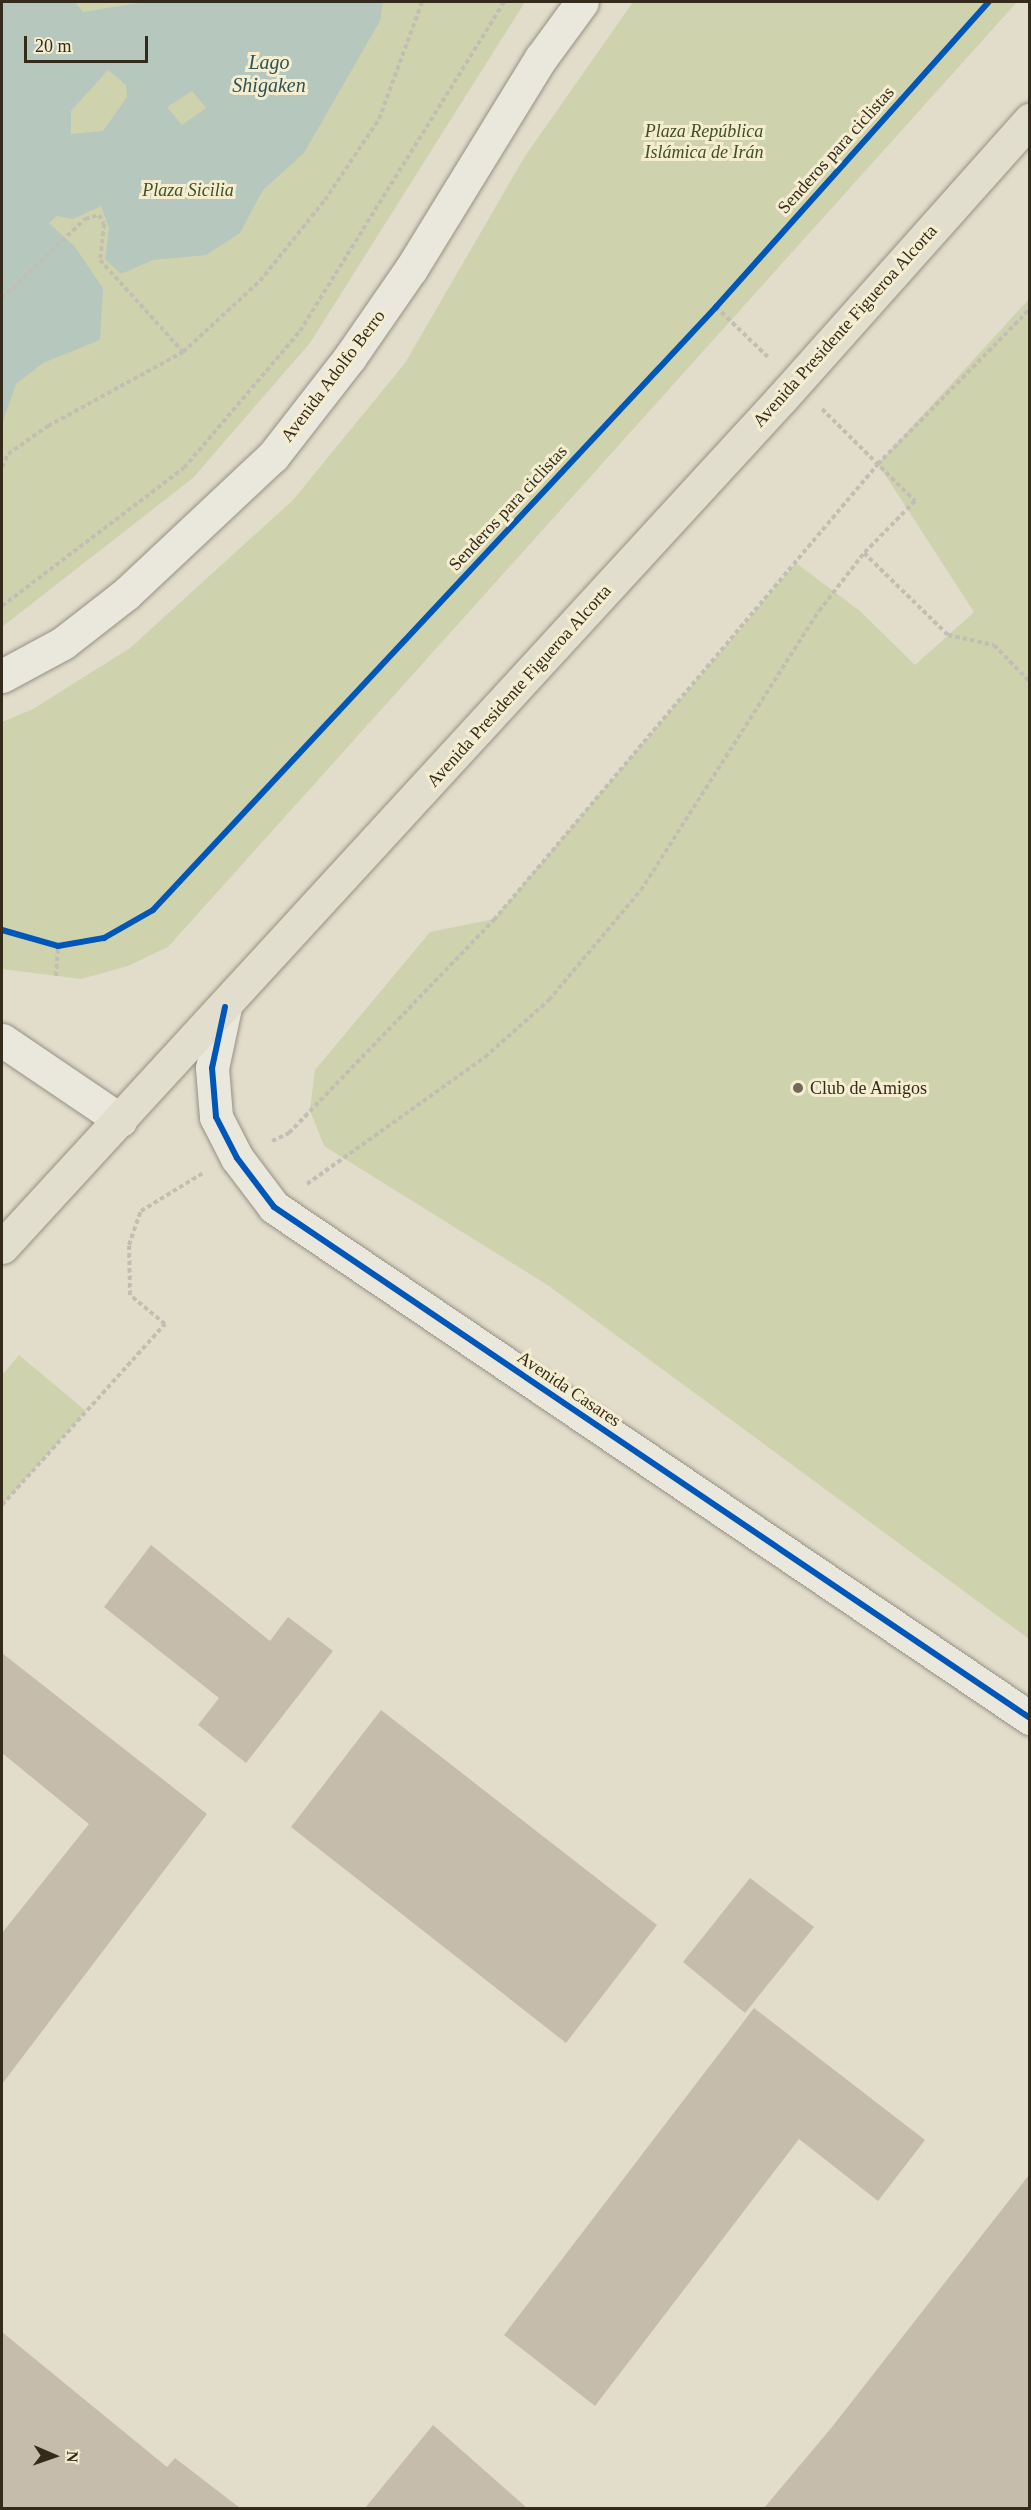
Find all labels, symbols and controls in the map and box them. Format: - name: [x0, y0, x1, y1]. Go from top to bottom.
- scale bar: [27, 24, 152, 62]
- text: 20 m: [35, 36, 72, 56]
- water label: Lago Shigaken: [232, 50, 306, 97]
- street label: Senderos para ciclistas: [773, 82, 899, 218]
- park label: Plaza República Islámica de Irán: [645, 121, 763, 164]
- park label: Plaza Sicilia: [142, 179, 234, 201]
- street label: Avenida Presidente Figueroa Alcorta: [748, 220, 942, 432]
- street label: Avenida Adolfo Berro: [276, 305, 390, 447]
- street label: Senderos para ciclistas: [444, 441, 572, 575]
- street label: Avenida Presidente Figueroa Alcorta: [422, 580, 616, 792]
- place label: Club de Amigos: [810, 1077, 928, 1099]
- marker: Club de Amigos: [791, 1081, 805, 1095]
- street label: Avenida Casares: [513, 1346, 625, 1432]
- north arrow: [24, 2426, 84, 2486]
- text: N: [64, 2451, 81, 2463]

